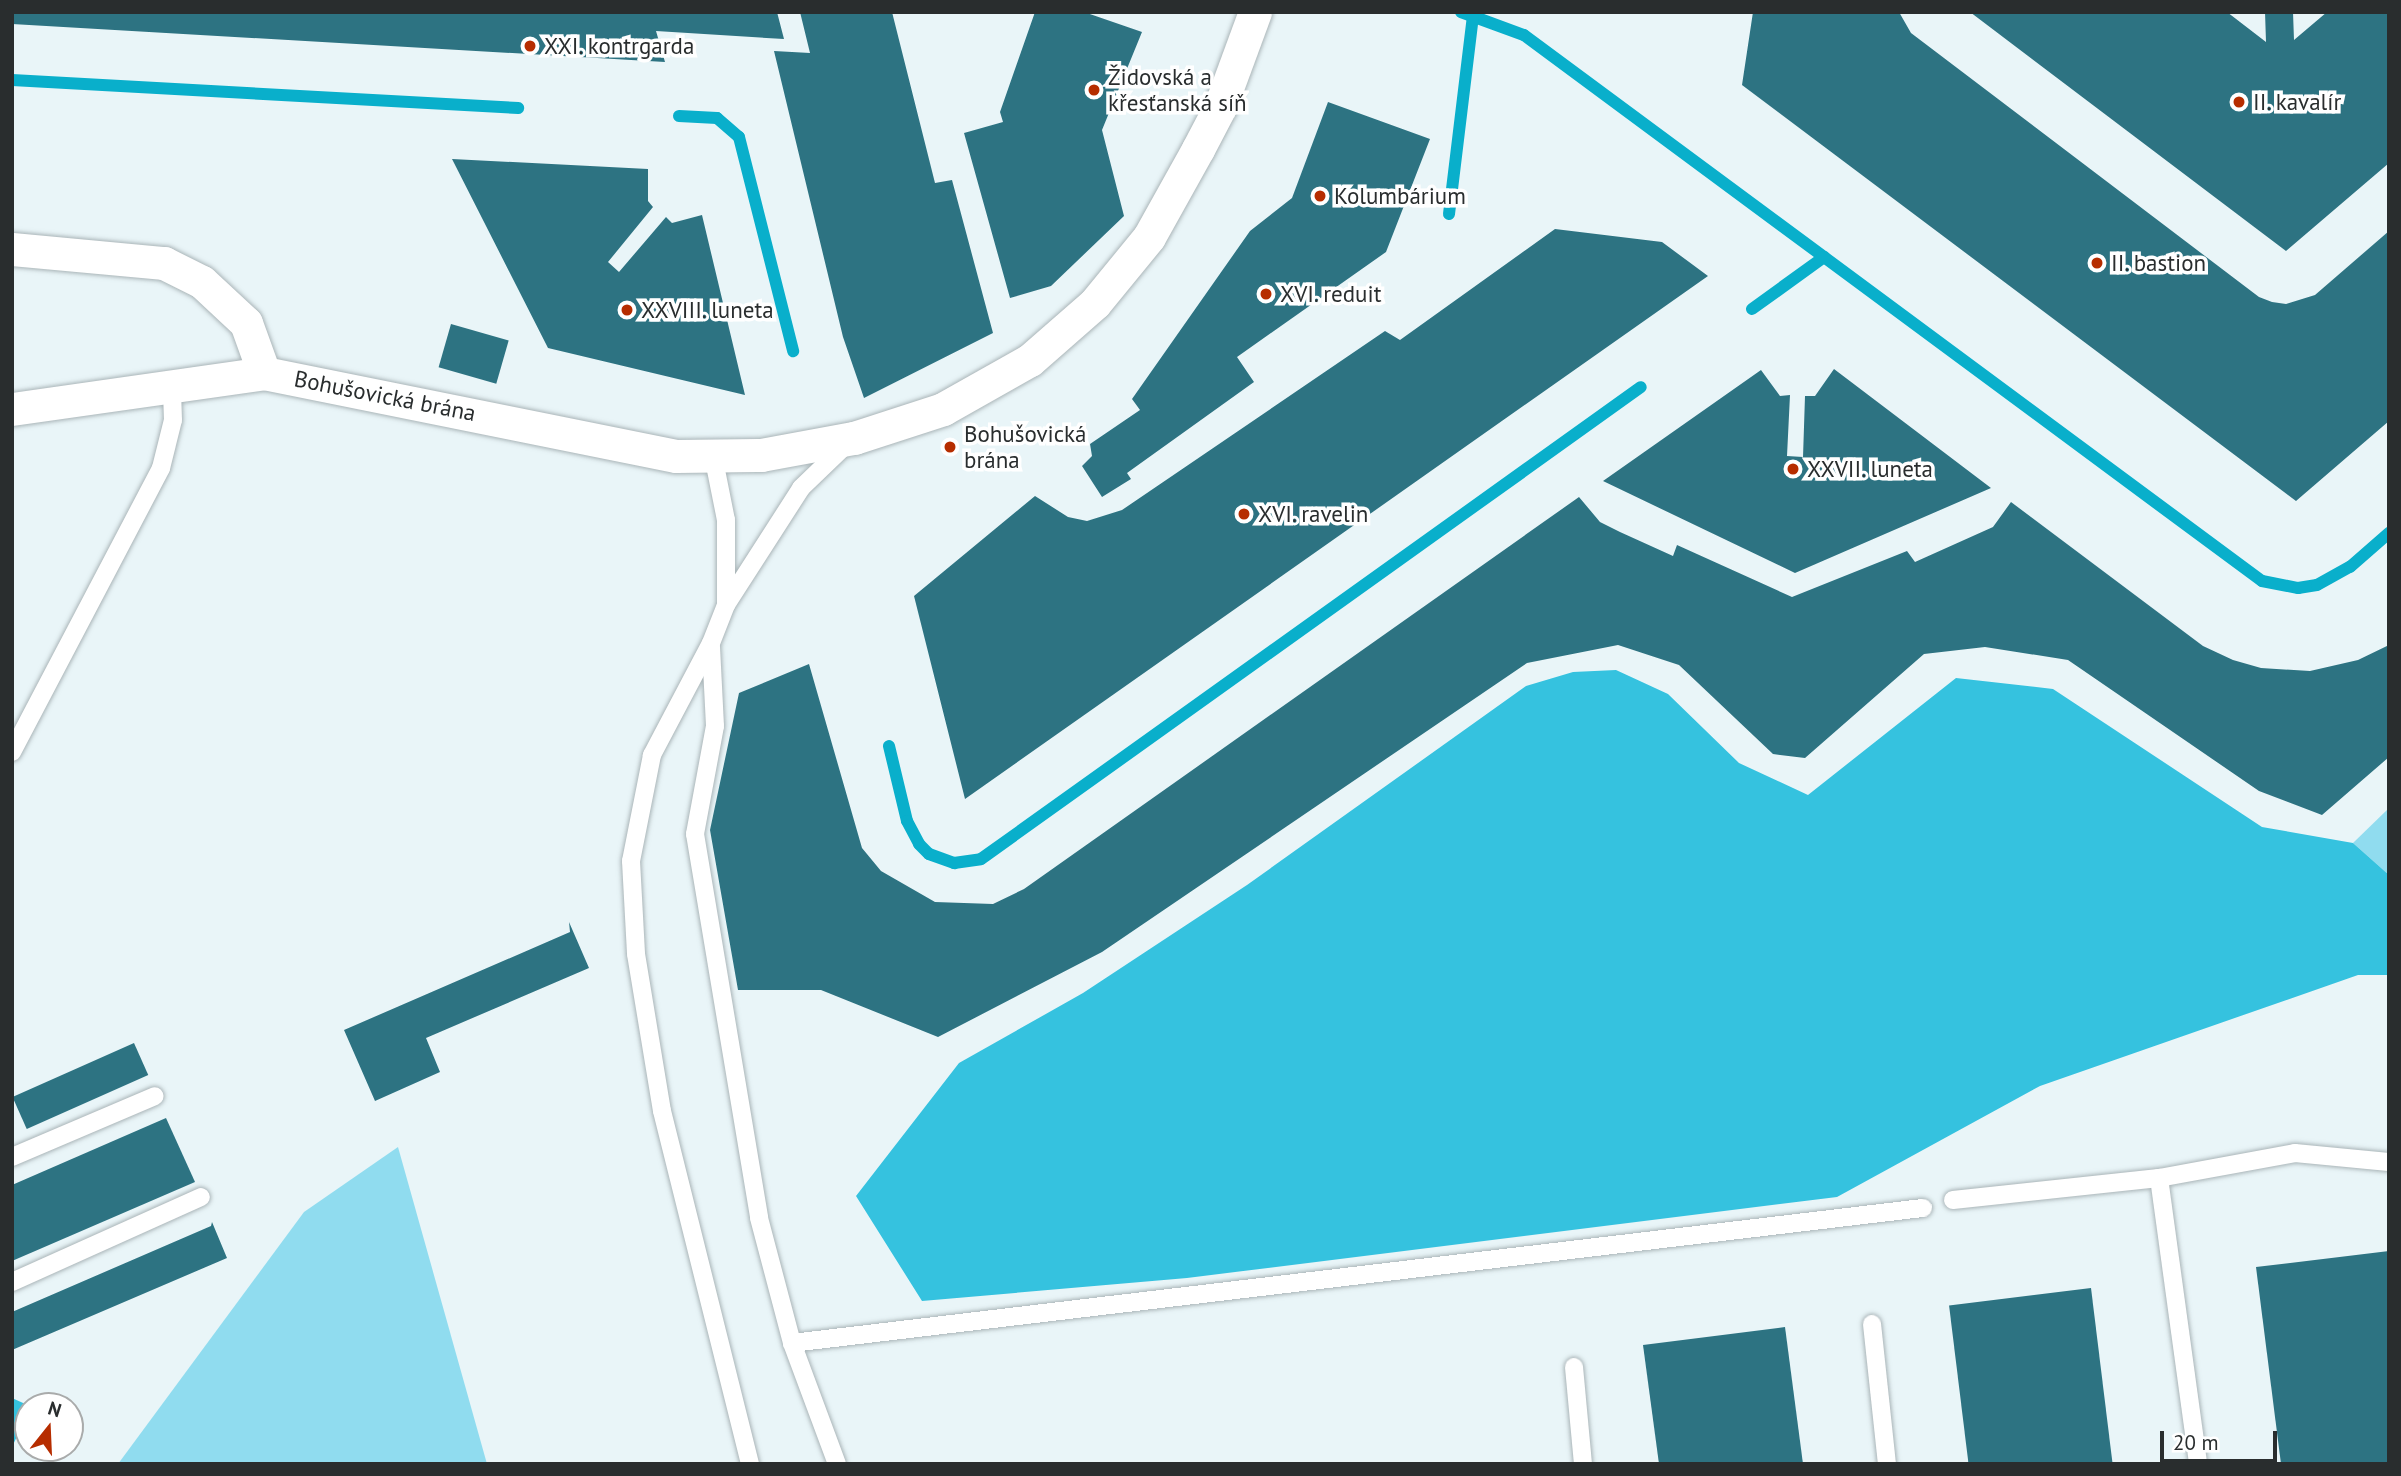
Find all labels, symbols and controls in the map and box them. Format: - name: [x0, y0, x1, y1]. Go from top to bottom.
- place label: XXI. kontrgarda: [544, 32, 696, 60]
- marker: XXI. kontrgarda: [522, 38, 538, 54]
- place label: Židovská a křesťanská síň: [1108, 63, 1247, 117]
- marker: Židovská a křesťanská síň: [1086, 82, 1102, 98]
- place label: II. kavalír: [2253, 88, 2343, 116]
- marker: II. kavalír: [2231, 94, 2247, 110]
- place label: Kolumbárium: [1334, 182, 1466, 210]
- marker: Kolumbárium: [1312, 188, 1328, 204]
- place label: II. bastion: [2111, 249, 2208, 277]
- marker: II. bastion: [2089, 255, 2105, 271]
- place label: XVI. reduit: [1280, 280, 1383, 308]
- marker: XVI. reduit: [1258, 286, 1274, 302]
- place label: XXVIII. luneta: [641, 296, 776, 324]
- marker: XXVIII. luneta: [619, 302, 635, 318]
- street label: Bohušovická brána: [292, 365, 478, 427]
- place label: Bohušovická brána: [964, 420, 1087, 474]
- marker: Bohušovická brána: [942, 439, 958, 455]
- place label: XXVII. luneta: [1807, 455, 1935, 483]
- marker: XXVII. luneta: [1785, 461, 1801, 477]
- place label: XVI. ravelin: [1258, 500, 1370, 528]
- marker: XVI. ravelin: [1236, 506, 1252, 522]
- north arrow: [14, 1392, 84, 1462]
- text: N: [45, 1396, 65, 1422]
- scale bar: [2163, 1416, 2280, 1460]
- text: 20 m: [2173, 1429, 2219, 1456]

